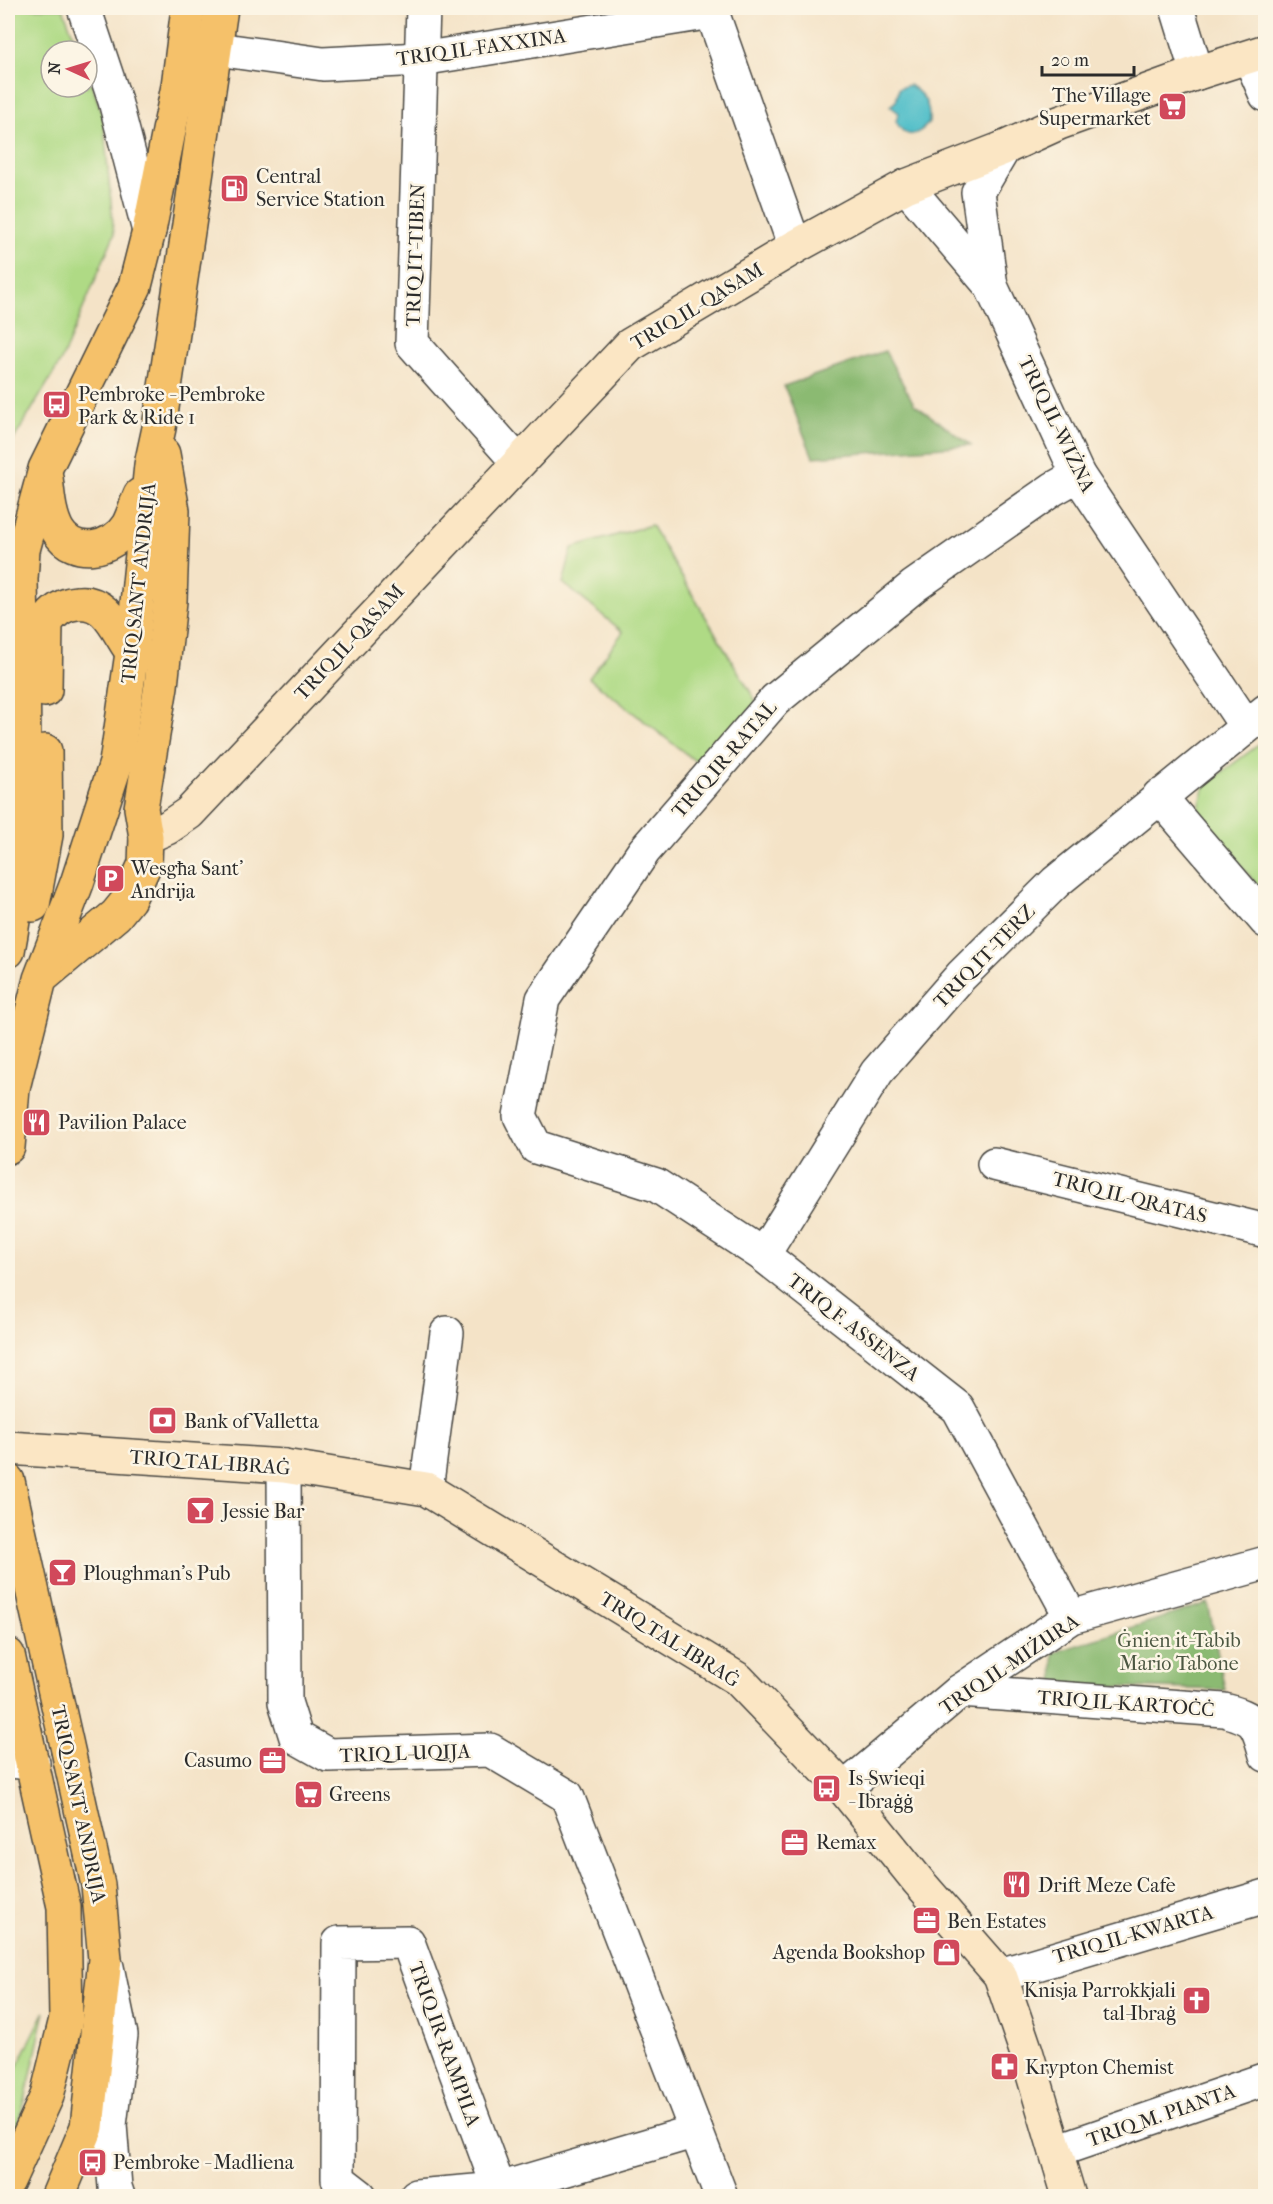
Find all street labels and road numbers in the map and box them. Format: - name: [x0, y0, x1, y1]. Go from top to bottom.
- street label: TRIQ IL-FAXXINA: [395, 24, 568, 71]
- street label: TRIQ IT-TIBEN: [402, 183, 429, 327]
- street label: TRIQ IL-QASAM: [627, 258, 767, 355]
- street label: TRIQ IL-WIŻNA: [1014, 352, 1101, 497]
- street label: TRIQ SANT' ANDRIJA: [117, 481, 161, 685]
- street label: TRIQ IL-QASAM: [290, 580, 409, 705]
- street label: TRIQ IR-RATAL: [667, 696, 781, 823]
- street label: TRIQ IT-TERZ: [929, 899, 1040, 1013]
- street label: TRIQ IL-QRATAS: [1050, 1167, 1210, 1228]
- street label: TRIQ F. ASSENZA: [783, 1269, 925, 1387]
- street label: TRIQ TAL-IBRAĠ: [129, 1445, 291, 1480]
- street label: TRIQ TAL-IBRAĠ: [595, 1587, 744, 1692]
- street label: TRIQ IL-MIŻURA: [935, 1608, 1084, 1719]
- street label: TRIQ IL-KARTOĊĊ: [1037, 1686, 1215, 1721]
- street label: TRIQ SANT' ANDRIJA: [46, 1703, 111, 1906]
- street label: TRIQ L-UQIJA: [339, 1740, 472, 1767]
- street label: TRIQ IL-KWARTA: [1050, 1900, 1217, 1968]
- street label: TRIQ IR-RAMPILA: [404, 1959, 485, 2131]
- street label: TRIQ M. PIANTA: [1084, 2079, 1239, 2152]

